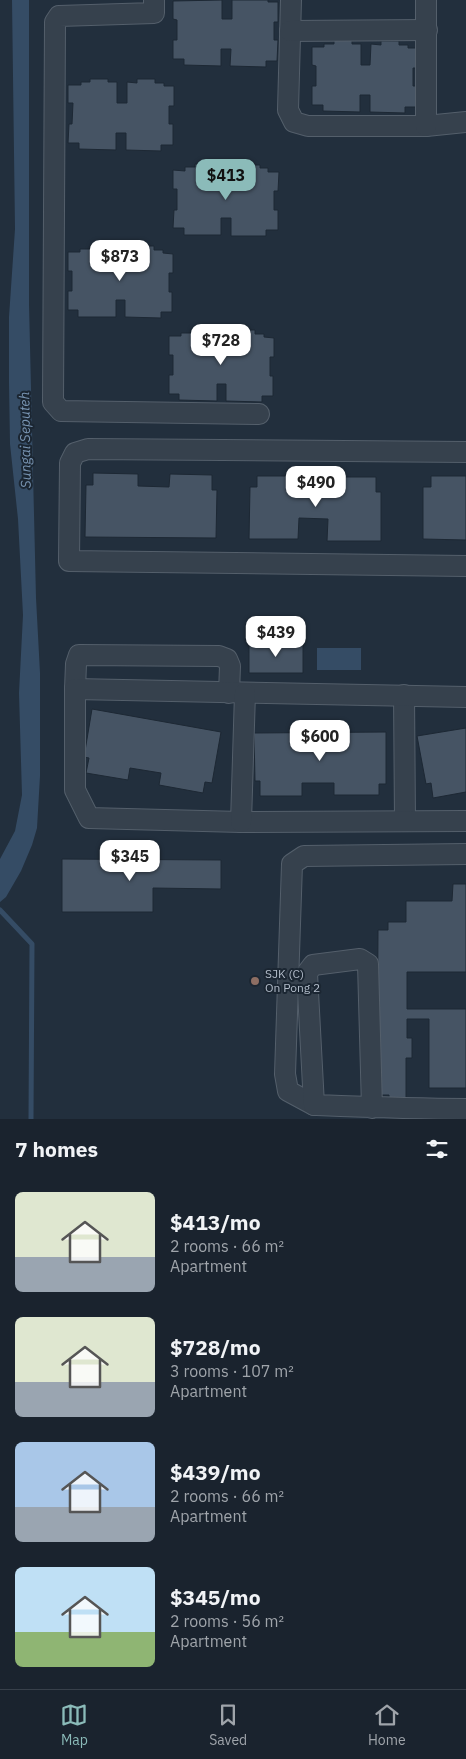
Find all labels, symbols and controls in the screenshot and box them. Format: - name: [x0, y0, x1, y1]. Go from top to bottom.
- pin: $413: [196, 158, 256, 201]
- text: $413: [207, 165, 245, 185]
- pin: $873: [90, 240, 150, 282]
- text: $873: [101, 246, 139, 266]
- pin: $728: [191, 324, 251, 366]
- text: $728: [202, 330, 240, 350]
- water label: Sungai Seputeh: [15, 391, 35, 489]
- pin: $490: [286, 466, 346, 508]
- text: $490: [297, 472, 335, 492]
- pin: $439: [246, 616, 306, 658]
- text: $439: [257, 622, 295, 642]
- pin: $600: [290, 720, 350, 762]
- text: $600: [301, 726, 339, 746]
- pin: $345: [100, 840, 160, 882]
- text: $345: [111, 846, 149, 866]
- place label: SJK (C) On Pong 2: [265, 966, 320, 995]
- marker: SJK (C) On Pong 2: [249, 975, 261, 987]
- text: 7 homes: [15, 1135, 98, 1163]
- icon: filters: [423, 1135, 451, 1163]
- text: $413/mo: [170, 1208, 261, 1236]
- icon: home: [55, 1212, 115, 1272]
- text: 2 rooms · 66 m²: [170, 1236, 284, 1256]
- text: Apartment: [170, 1256, 247, 1276]
- text: $728/mo: [170, 1333, 261, 1361]
- icon: home: [55, 1337, 115, 1397]
- text: 3 rooms · 107 m²: [170, 1361, 294, 1381]
- text: Apartment: [170, 1381, 247, 1401]
- text: $439/mo: [170, 1458, 261, 1486]
- icon: home: [55, 1462, 115, 1522]
- text: 2 rooms · 66 m²: [170, 1486, 284, 1506]
- text: Apartment: [170, 1506, 247, 1526]
- text: $345/mo: [170, 1583, 261, 1611]
- icon: home: [55, 1587, 115, 1647]
- text: 2 rooms · 56 m²: [170, 1611, 284, 1631]
- text: Apartment: [170, 1631, 247, 1651]
- tab: Map: [60, 1701, 88, 1749]
- tab: Saved: [209, 1701, 247, 1749]
- tab: Home: [368, 1701, 406, 1749]

